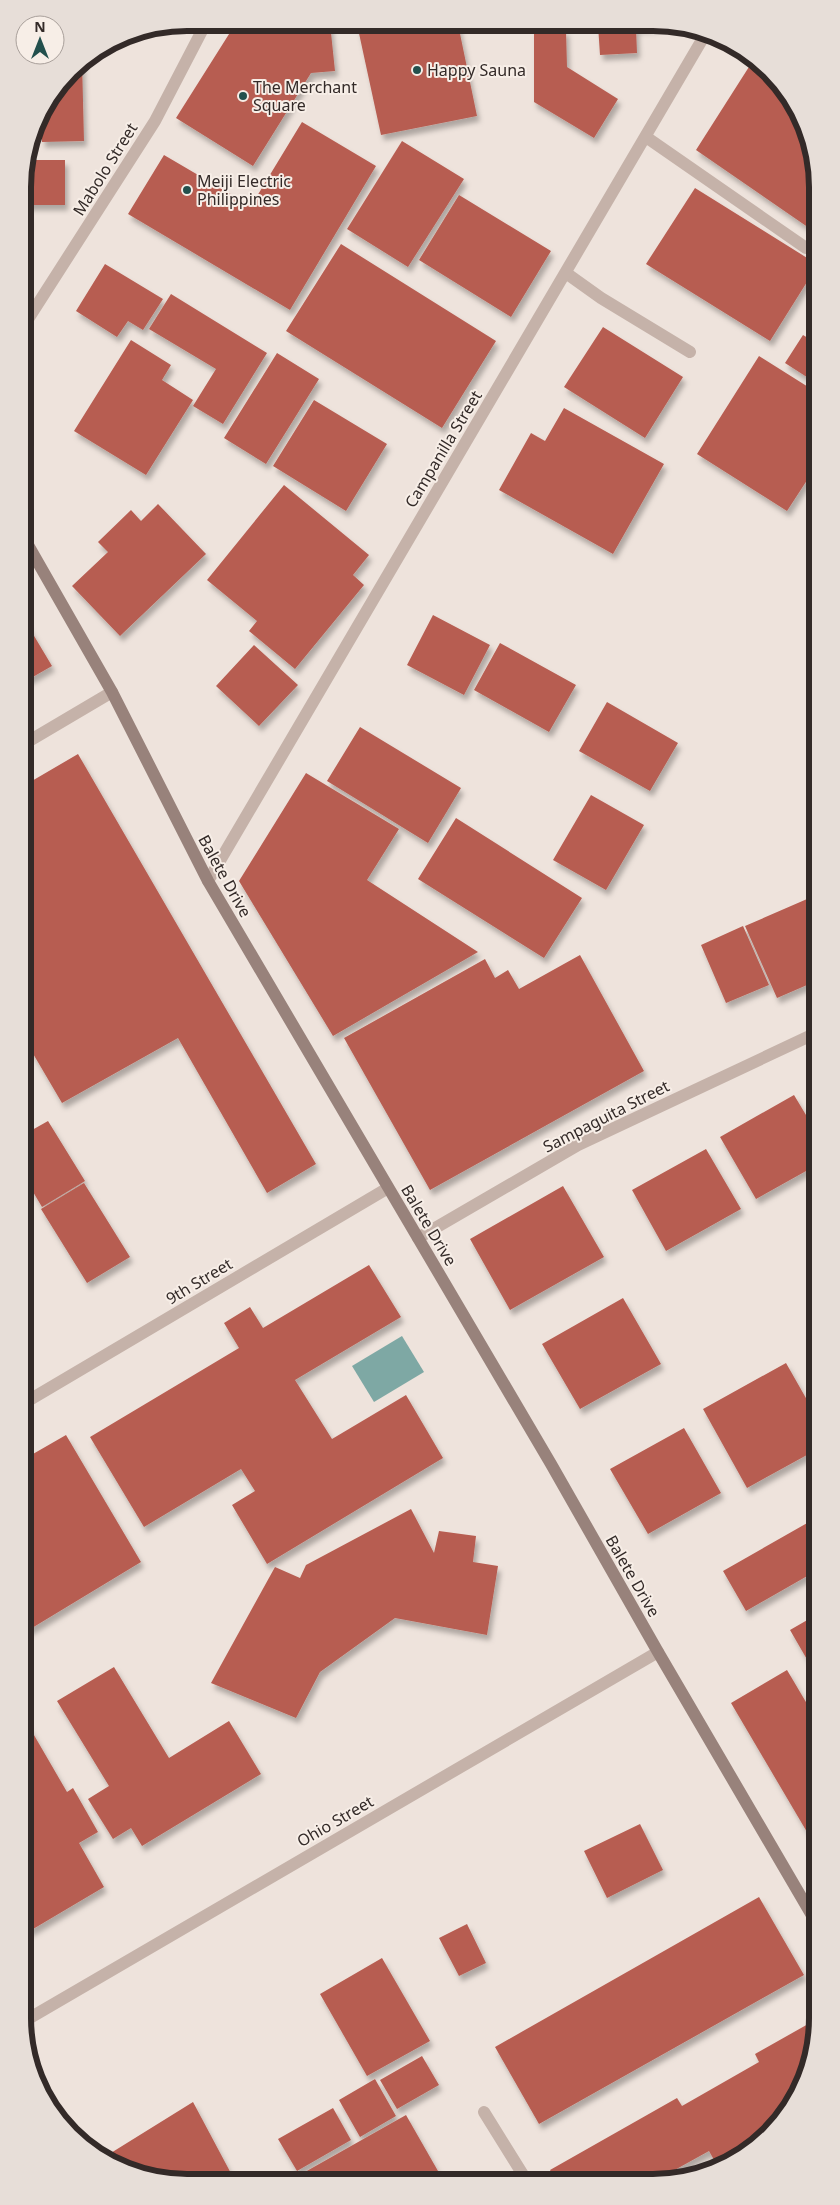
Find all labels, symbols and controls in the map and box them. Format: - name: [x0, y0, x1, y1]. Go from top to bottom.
- north arrow: [15, 15, 65, 65]
- text: N: [34, 17, 46, 36]
- place label: Happy Sauna: [427, 59, 526, 81]
- marker: Happy Sauna: [411, 64, 423, 76]
- place label: The Merchant Square: [253, 76, 357, 116]
- marker: The Merchant Square: [237, 90, 249, 102]
- street label: Mabolo Street: [68, 118, 142, 220]
- place label: Meiji Electric Philippines: [197, 170, 291, 210]
- marker: Meiji Electric Philippines: [181, 184, 193, 196]
- street label: Campanilla Street: [399, 386, 487, 512]
- street label: Balete Drive: [193, 831, 257, 921]
- street label: Sampaguita Street: [539, 1075, 673, 1157]
- street label: Balete Drive: [396, 1180, 462, 1270]
- street label: 9th Street: [162, 1252, 236, 1309]
- street label: Balete Drive: [601, 1531, 665, 1621]
- street label: Ohio Street: [293, 1790, 378, 1852]

